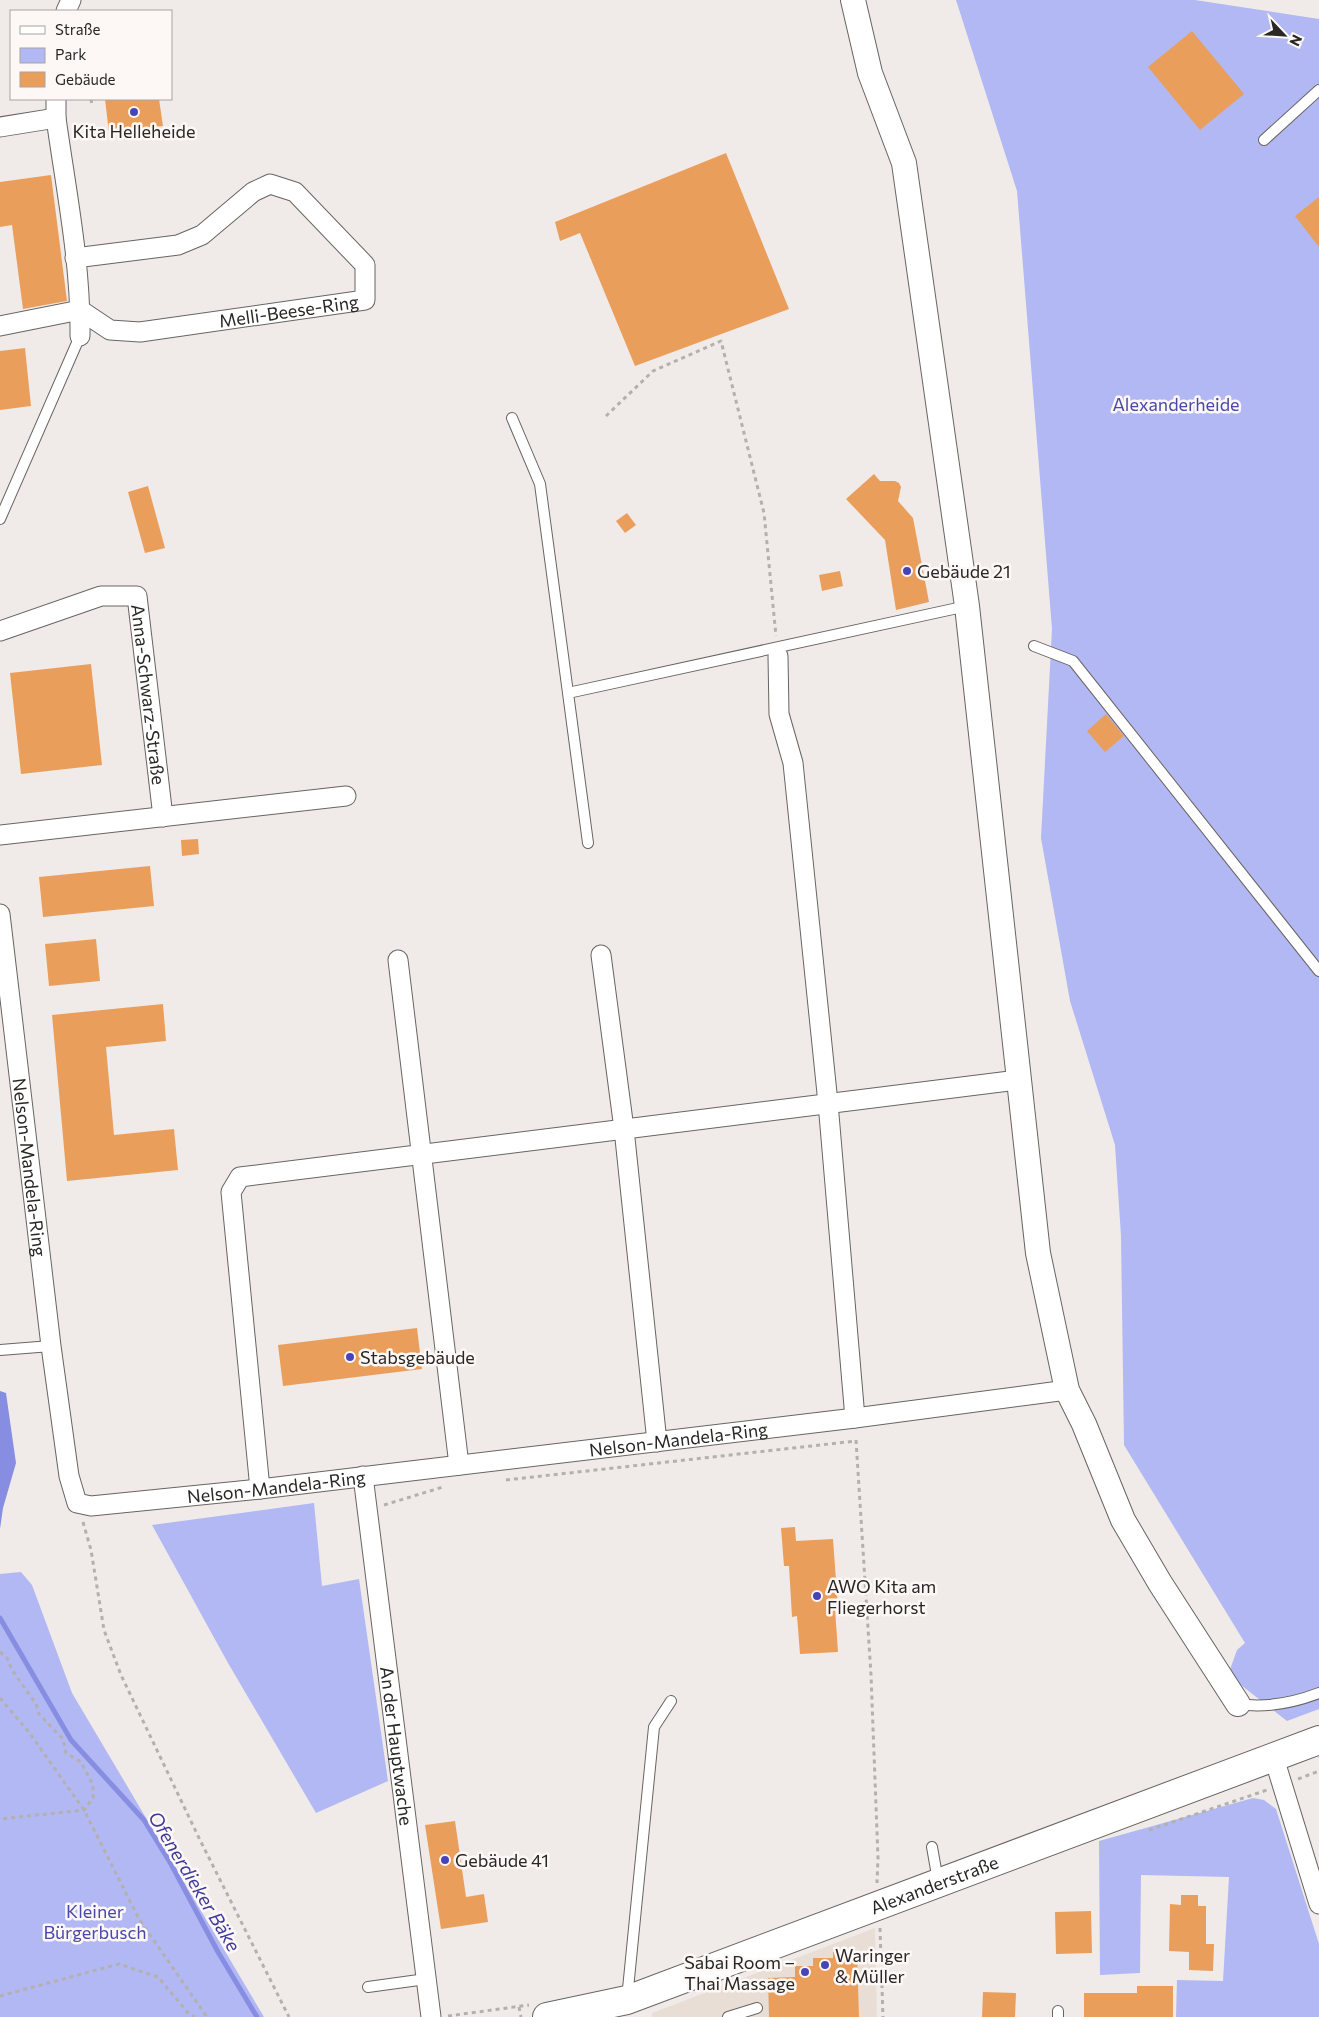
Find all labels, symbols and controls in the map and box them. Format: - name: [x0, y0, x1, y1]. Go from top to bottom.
- legend: [10, 10, 172, 100]
- north arrow: [1259, 10, 1309, 60]
- text: Straße: [55, 20, 101, 38]
- text: N: [1286, 32, 1306, 49]
- text: Park: [55, 45, 86, 63]
- text: Gebäude: [55, 70, 116, 88]
- marker: Kita Helleheide: [128, 106, 140, 118]
- place label: Kita Helleheide: [73, 120, 195, 142]
- street label: Melli-Beese-Ring: [218, 290, 360, 332]
- park label: Alexanderheide: [1112, 393, 1240, 415]
- place label: Gebäude 21: [917, 560, 1011, 582]
- marker: Gebäude 21: [901, 565, 913, 577]
- street label: Anna-Schwarz-Straße: [127, 603, 170, 786]
- street label: Nelson-Mandela-Ring: [8, 1077, 51, 1258]
- place label: Stabsgebäude: [360, 1346, 475, 1368]
- marker: Stabsgebäude: [344, 1351, 356, 1363]
- street label: Nelson-Mandela-Ring: [588, 1417, 769, 1461]
- street label: Nelson-Mandela-Ring: [186, 1465, 367, 1507]
- place label: AWO Kita am Fliegerhorst: [827, 1575, 936, 1618]
- marker: AWO Kita am Fliegerhorst: [811, 1590, 823, 1602]
- street label: An der Hauptwache: [376, 1665, 418, 1827]
- water label: Ofenerdieker Bäke: [144, 1807, 246, 1955]
- place label: Gebäude 41: [455, 1849, 549, 1871]
- street label: Alexanderstraße: [867, 1851, 1001, 1919]
- marker: Gebäude 41: [439, 1854, 451, 1866]
- park label: Kleiner Bürgerbusch: [43, 1900, 147, 1943]
- place label: Waringer & Müller: [835, 1944, 910, 1987]
- place label: Sabai Room – Thai Massage: [684, 1951, 795, 1994]
- marker: Waringer & Müller: [819, 1959, 831, 1971]
- marker: Sabai Room – Thai Massage: [799, 1966, 811, 1978]

